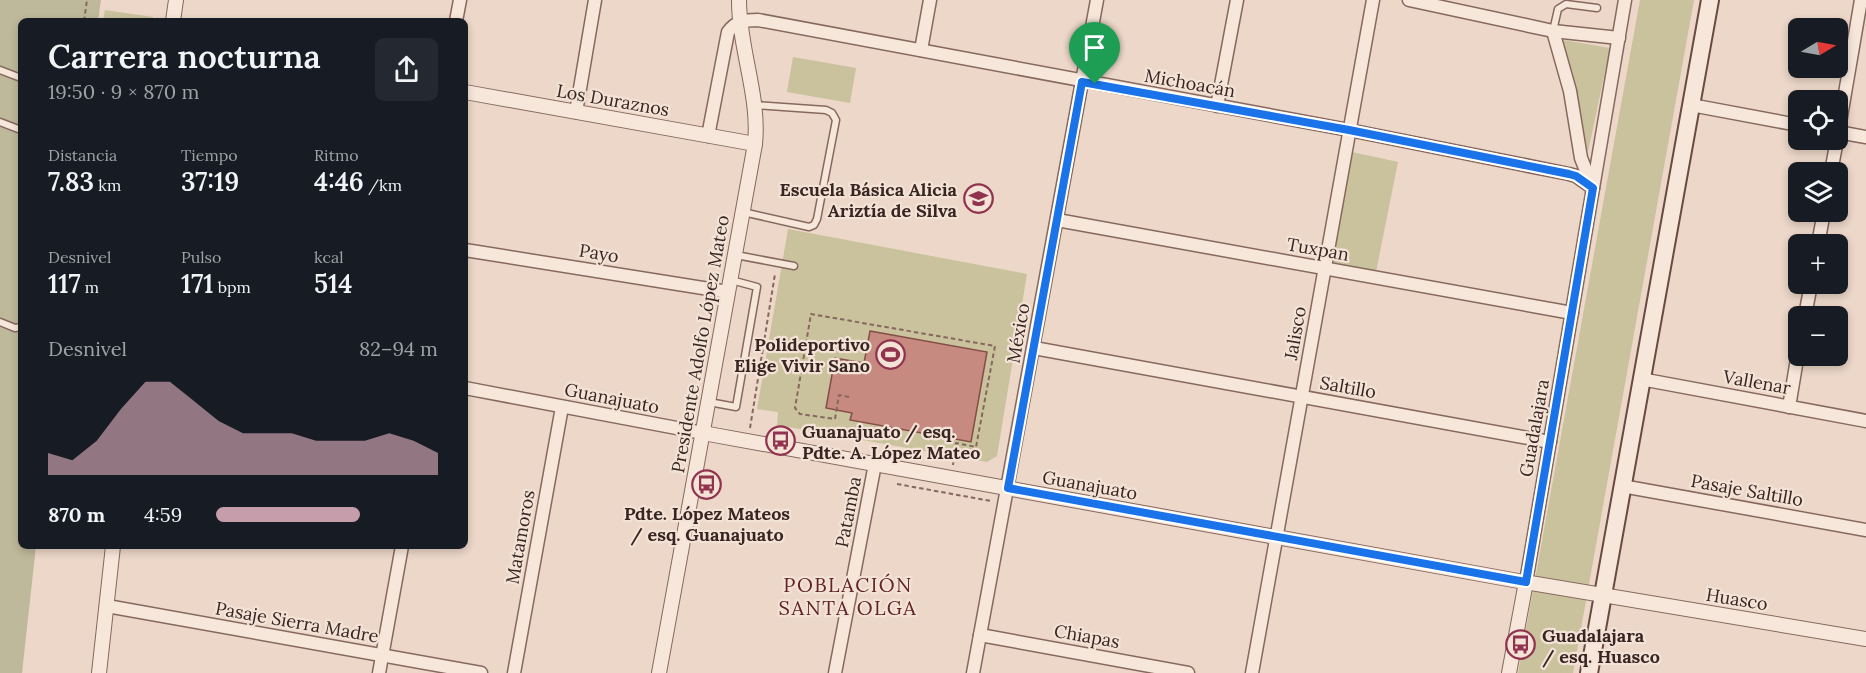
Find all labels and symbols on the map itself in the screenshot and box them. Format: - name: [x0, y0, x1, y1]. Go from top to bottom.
- north arrow: [1788, 18, 1848, 78]
- pin: [1069, 22, 1120, 84]
- street label: Michoacán: [1143, 64, 1237, 102]
- street label: Los Duraznos: [555, 79, 671, 121]
- place label: Escuela Básica Alicia Ariztía de Silva: [780, 178, 958, 222]
- school or university icon: Escuela Básica Alicia Ariztía de Silva: [962, 183, 994, 215]
- street label: Presidente Adolfo López Mateo: [666, 213, 734, 475]
- street label: Tuxpan: [1285, 232, 1351, 266]
- street label: Payo: [578, 239, 620, 267]
- street label: México: [1001, 301, 1035, 365]
- street label: Jalisco: [1279, 304, 1311, 363]
- place label: Polideportivo Elige Vivir Sano: [734, 333, 870, 377]
- sports icon: Polideportivo Elige Vivir Sano: [875, 338, 907, 370]
- street label: Vallenar: [1720, 365, 1793, 399]
- street label: Saltillo: [1318, 371, 1378, 403]
- street label: Guadalajara: [1514, 377, 1554, 479]
- street label: Guanajuato: [563, 378, 661, 418]
- place label: Guanajuato / esq. Pdte. A. López Mateo: [802, 420, 980, 464]
- bus stop icon: Guanajuato / esq. Pdte. A. López Mateo: [765, 425, 797, 457]
- street label: Guanajuato: [1041, 465, 1139, 505]
- bus stop icon: Pdte. López Mateos / esq. Guanajuato: [691, 468, 723, 500]
- street label: Pasaje Saltillo: [1689, 469, 1805, 511]
- street label: Patamba: [830, 474, 866, 550]
- street label: Matamoros: [500, 488, 540, 586]
- place label: Pdte. López Mateos / esq. Guanajuato: [624, 502, 790, 546]
- district label: POBLACIÓN SANTA OLGA: [779, 572, 917, 620]
- street label: Huasco: [1705, 583, 1769, 615]
- street label: Pasaje Sierra Madre: [214, 596, 381, 648]
- street label: Chiapas: [1052, 619, 1122, 653]
- place label: Guadalajara / esq. Huasco: [1542, 624, 1660, 668]
- bus stop icon: Guadalajara / esq. Huasco: [1505, 629, 1537, 661]

